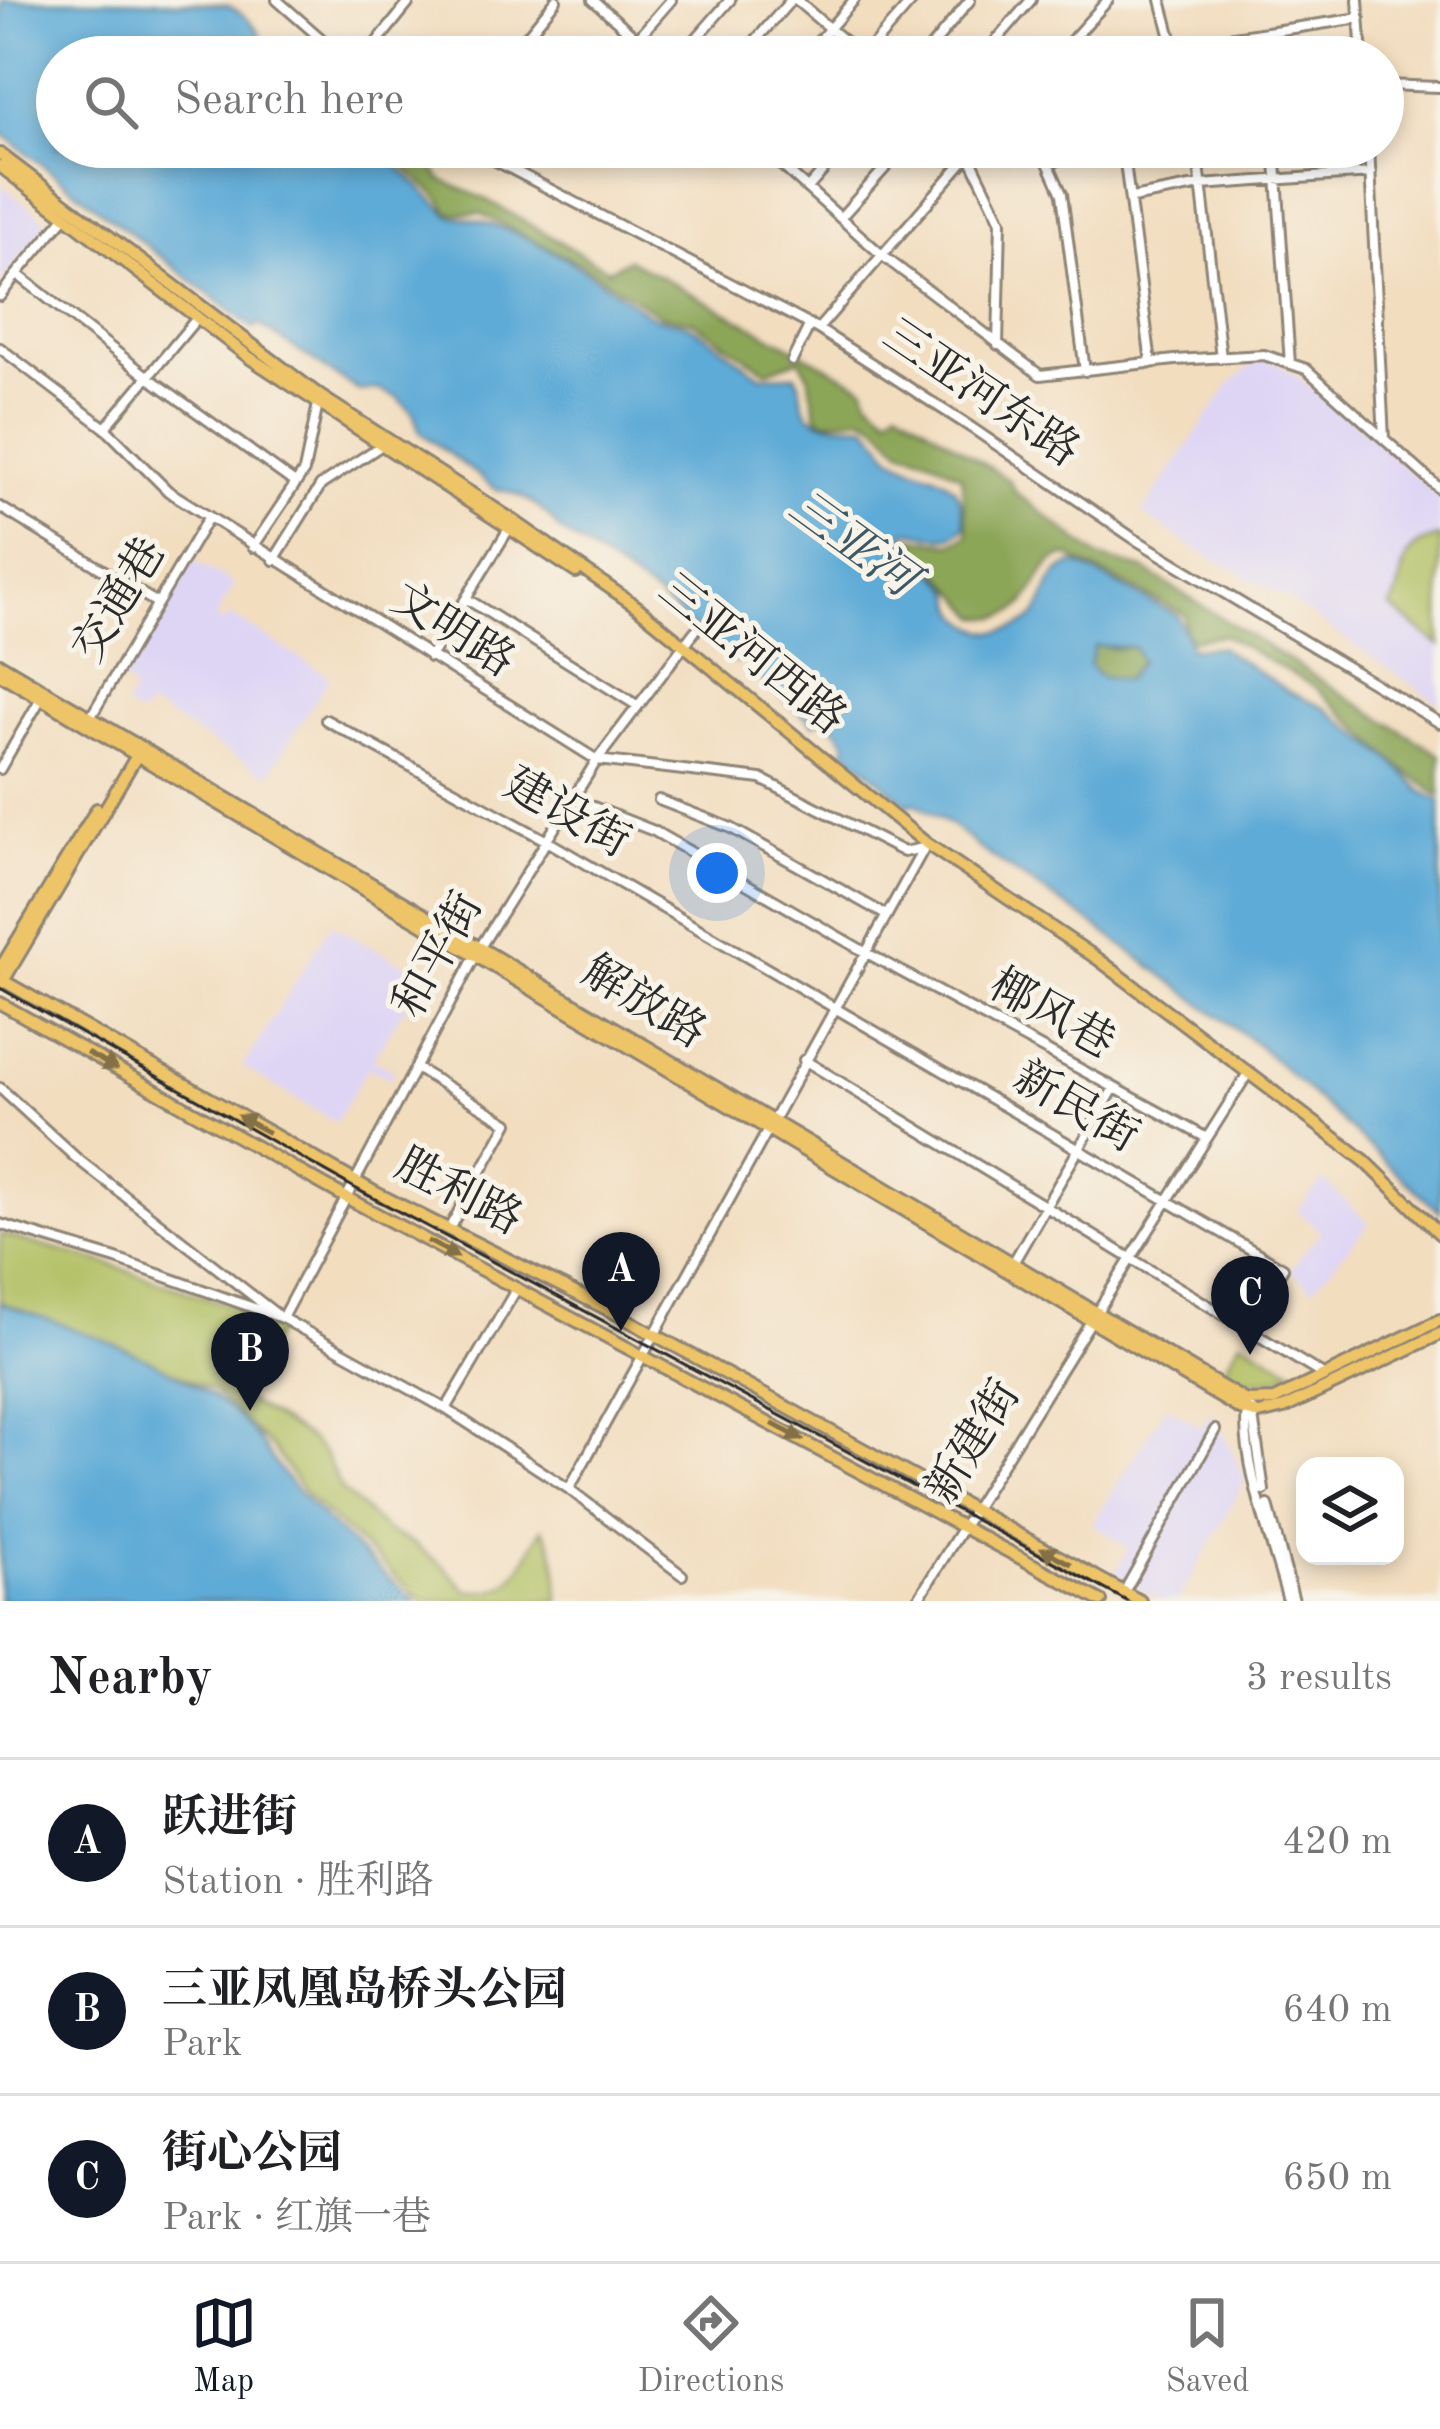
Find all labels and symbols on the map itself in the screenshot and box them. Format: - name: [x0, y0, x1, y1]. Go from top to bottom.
- street label: 三亚河东路: [874, 310, 1088, 477]
- water label: 三亚河: [780, 481, 933, 611]
- street label: 交通巷: [64, 529, 175, 670]
- street label: 三亚河西路: [649, 565, 855, 744]
- street label: 文明路: [383, 574, 523, 687]
- street label: 建设街: [496, 759, 638, 867]
- your location: [687, 843, 747, 903]
- street label: 和平街: [384, 884, 492, 1026]
- street label: 解放路: [574, 947, 715, 1058]
- street label: 椰风巷: [981, 960, 1123, 1068]
- one-way arrow: [84, 1050, 119, 1071]
- street label: 新民街: [1005, 1052, 1147, 1162]
- one-way arrow: [237, 1115, 270, 1136]
- street label: 胜利路: [388, 1140, 530, 1245]
- pin: A: [582, 1232, 660, 1331]
- one-way arrow: [426, 1238, 461, 1259]
- pin: C: [1211, 1256, 1289, 1355]
- pin: B: [211, 1312, 289, 1411]
- street label: 新建街: [917, 1372, 1030, 1512]
- one-way arrow: [771, 1421, 805, 1442]
- one-way arrow: [1038, 1546, 1073, 1567]

